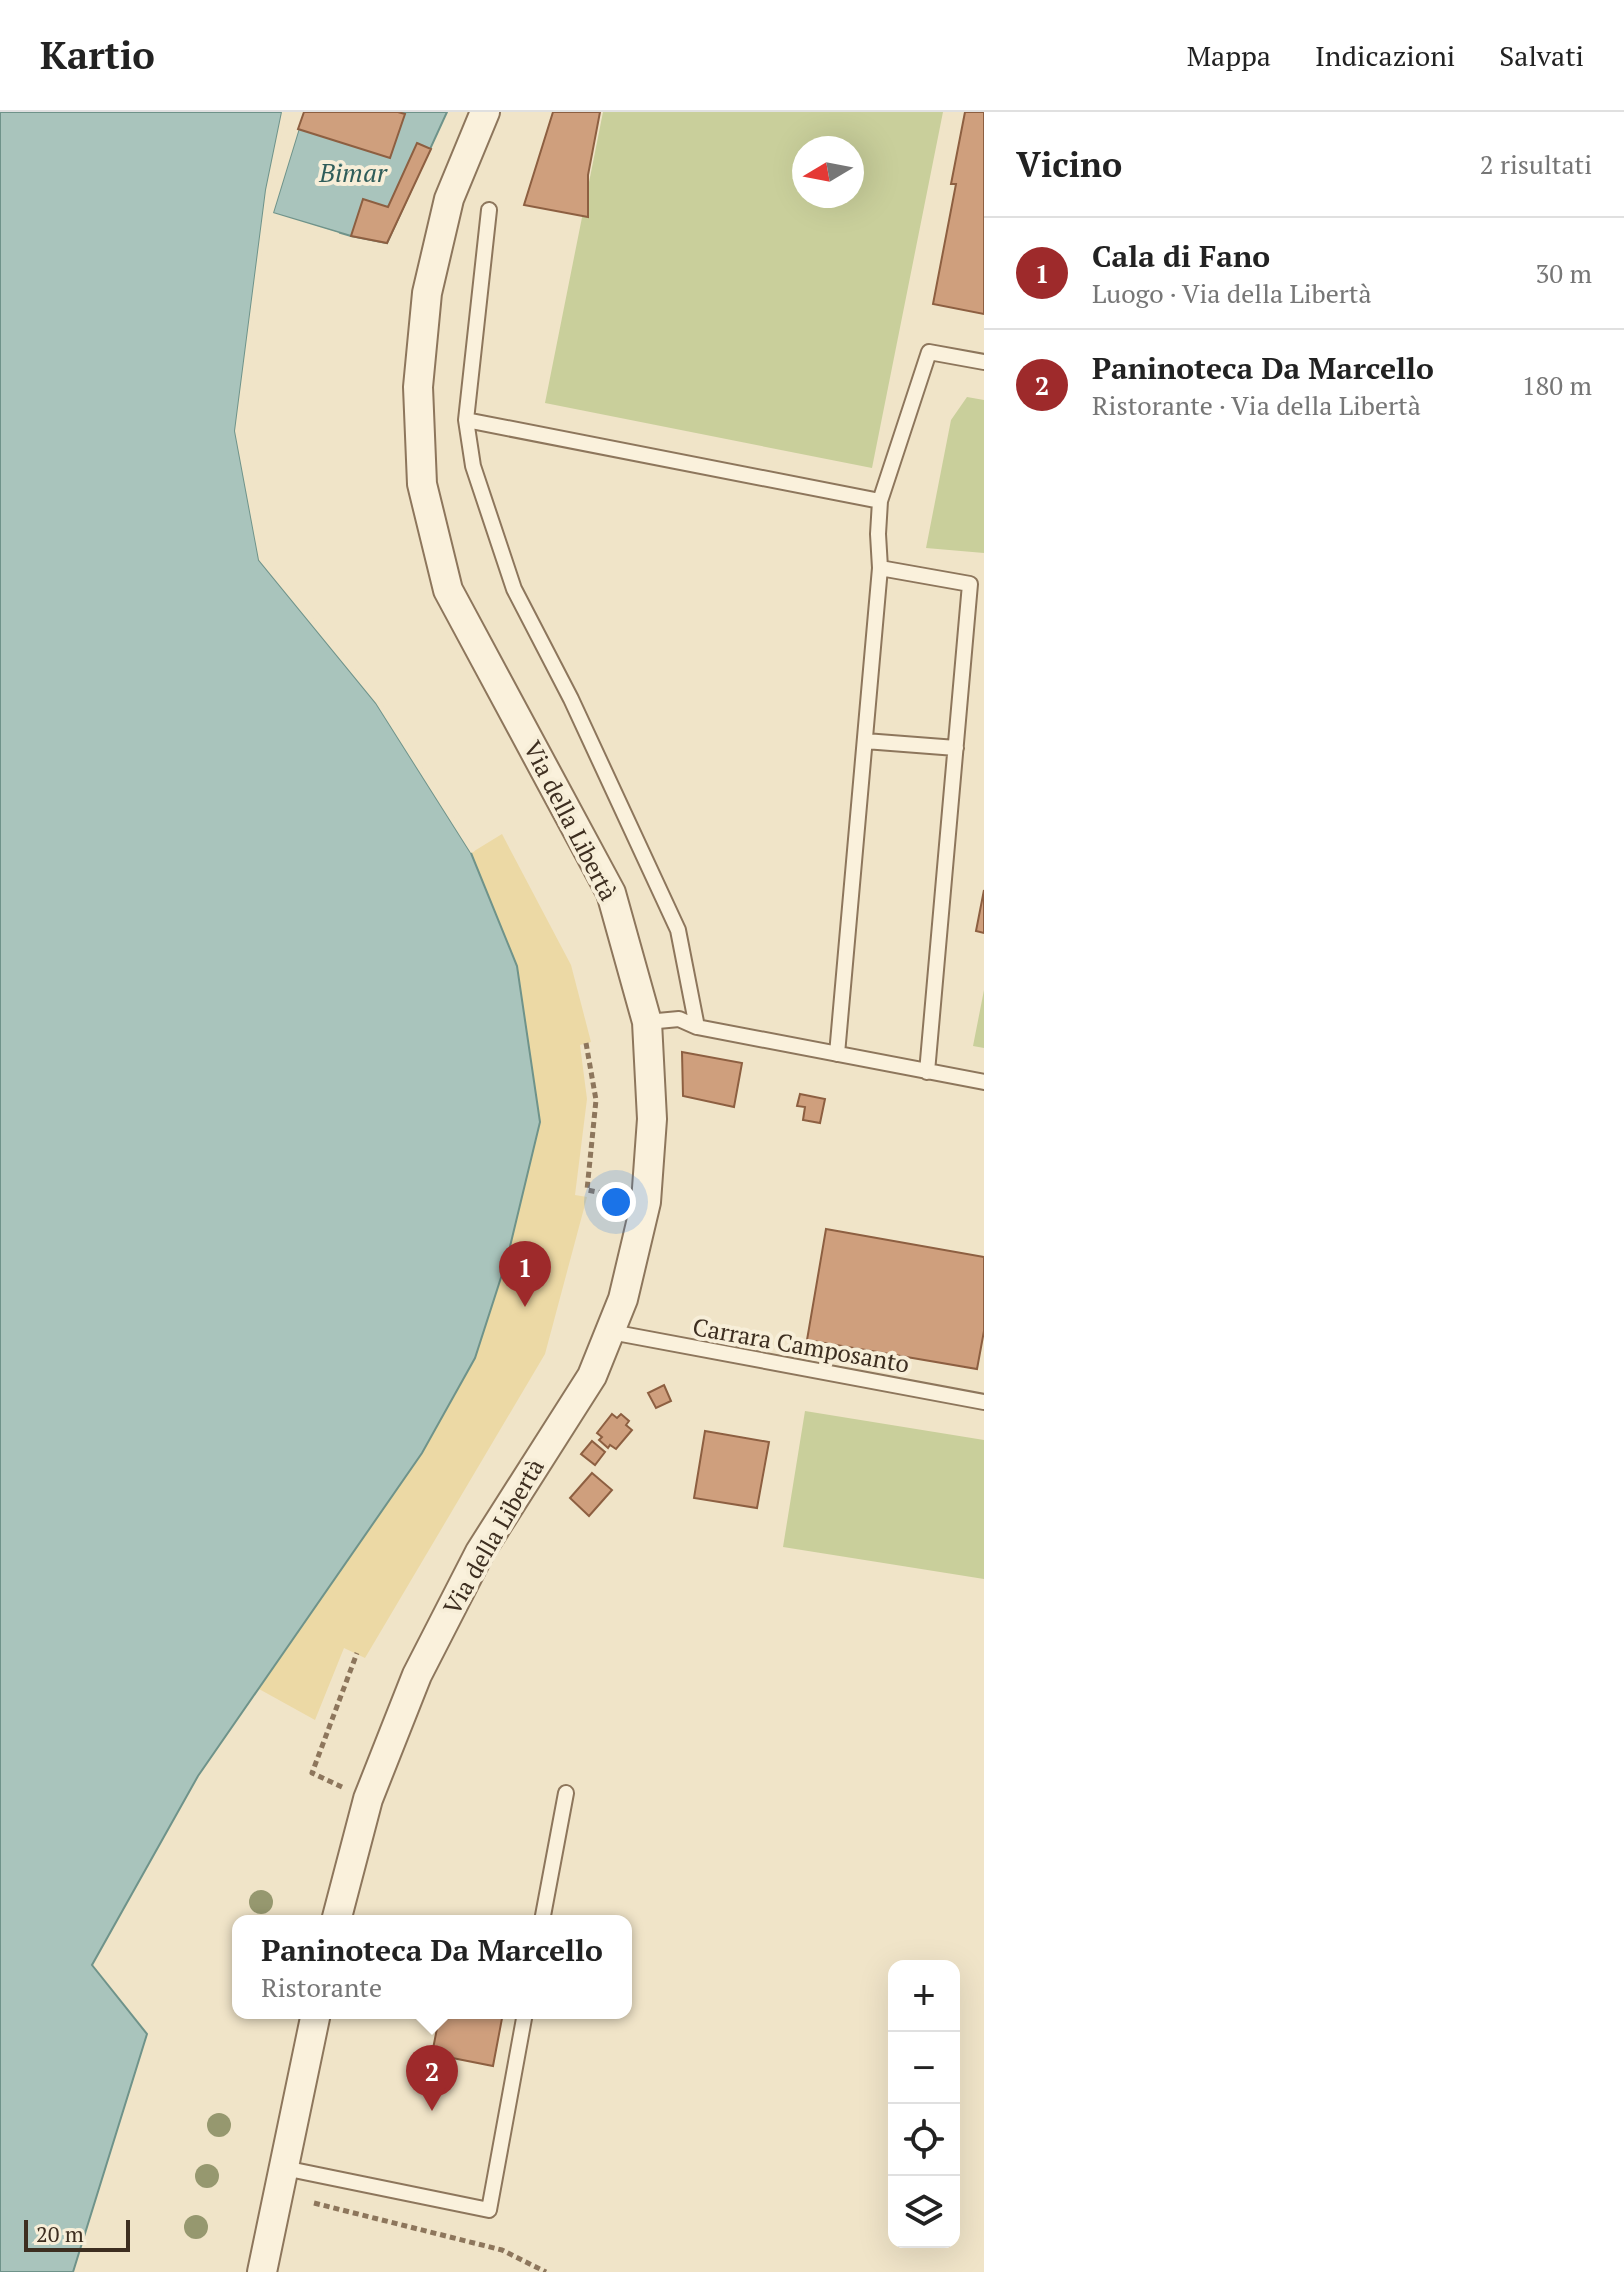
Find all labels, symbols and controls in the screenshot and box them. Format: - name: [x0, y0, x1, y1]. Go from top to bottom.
- text: Kartio: [40, 30, 155, 80]
- text: Mappa: [1187, 37, 1271, 74]
- text: Indicazioni: [1315, 37, 1455, 74]
- text: Salvati: [1499, 37, 1584, 74]
- north arrow: [792, 136, 864, 208]
- text: Vicino: [1016, 142, 1122, 187]
- text: 2 risultati: [1480, 147, 1592, 181]
- water label: Bimar: [318, 155, 388, 189]
- text: Cala di Fano: [1092, 236, 1270, 276]
- text: 1: [1035, 256, 1049, 290]
- text: 30 m: [1536, 256, 1592, 290]
- text: Luogo · Via della Libertà: [1092, 276, 1372, 310]
- text: Paninoteca Da Marcello: [1092, 348, 1434, 388]
- text: 2: [1035, 368, 1049, 402]
- text: 180 m: [1522, 368, 1592, 402]
- text: Ristorante · Via della Libertà: [1092, 388, 1421, 422]
- street label: Via della Libertà: [517, 735, 625, 906]
- your location: [596, 1182, 636, 1222]
- pin: 1: [499, 1241, 551, 1307]
- street label: Carrara Camposanto: [690, 1310, 912, 1380]
- street label: Via della Libertà: [435, 1453, 551, 1620]
- popup: [232, 1915, 632, 2019]
- text: Paninoteca Da Marcello: [261, 1930, 603, 1970]
- map controls: [888, 1960, 960, 2248]
- button: +: [888, 1960, 960, 2032]
- text: Ristorante: [261, 1970, 382, 2004]
- button: −: [888, 2032, 960, 2104]
- pin: 2: [406, 2045, 458, 2111]
- button: locate: [888, 2104, 960, 2176]
- button: layers: [888, 2176, 960, 2248]
- scale bar: [24, 2216, 130, 2252]
- text: 20 m: [36, 2219, 84, 2248]

